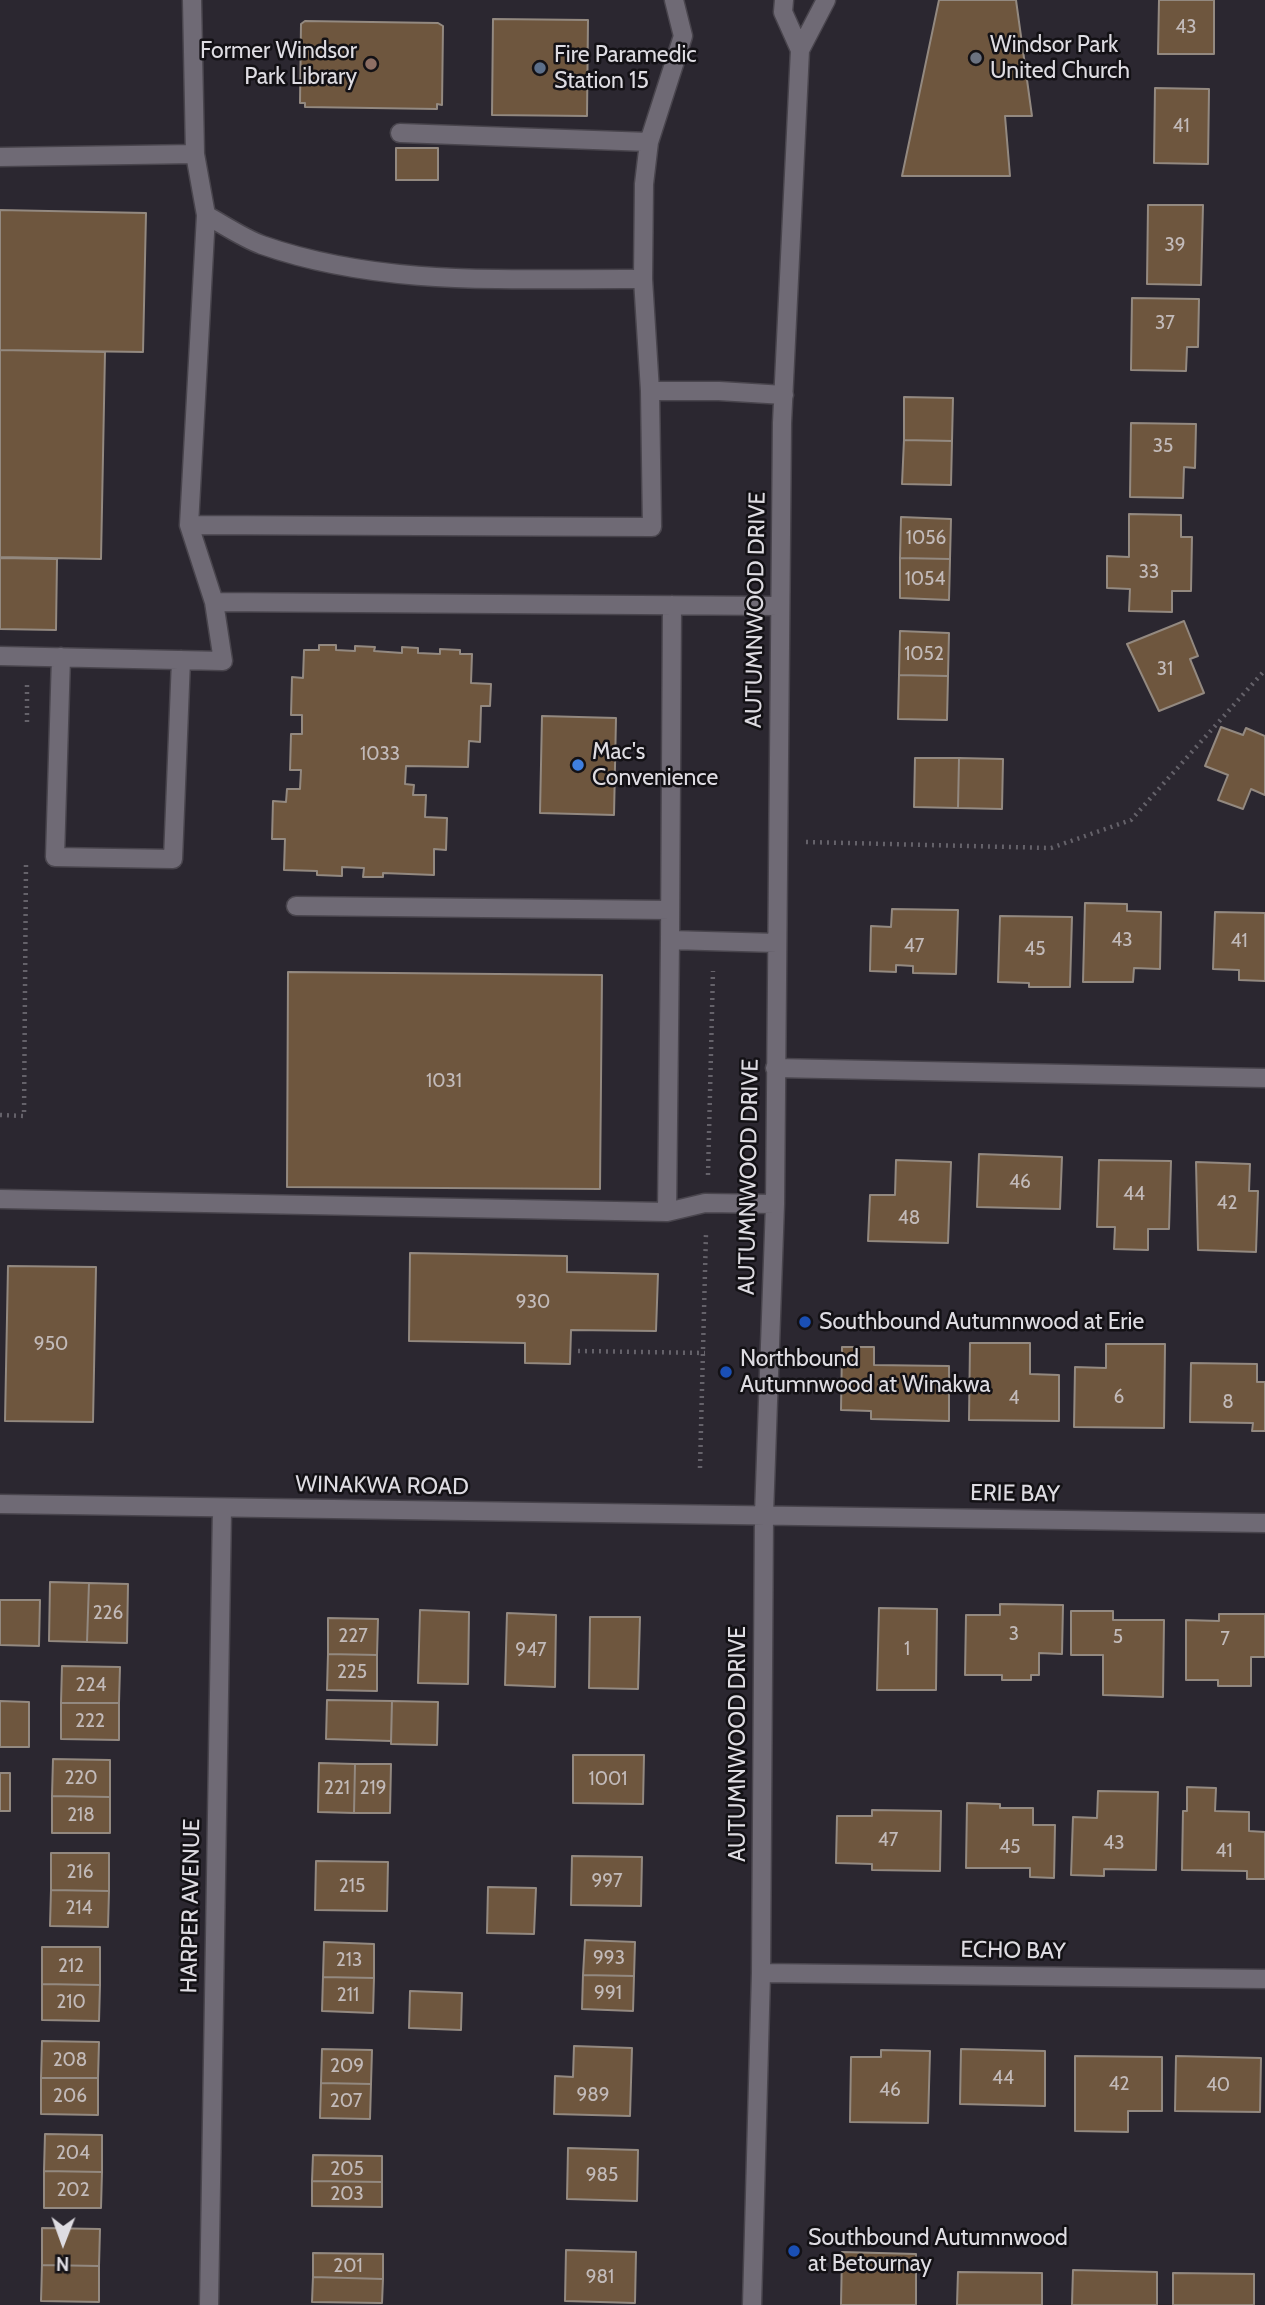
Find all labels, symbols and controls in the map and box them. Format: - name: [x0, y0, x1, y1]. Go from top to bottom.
- house number: 43: [1175, 16, 1197, 38]
- place label: Windsor Park United Church: [990, 31, 1130, 85]
- place label: Former Windsor Park Library: [200, 37, 357, 91]
- place label: Fire Paramedic Station 15: [554, 41, 697, 95]
- marker: Windsor Park United Church: [968, 50, 984, 66]
- marker: Former Windsor Park Library: [363, 56, 379, 72]
- marker: Fire Paramedic Station 15: [532, 60, 548, 76]
- house number: 41: [1172, 115, 1190, 137]
- house number: 39: [1164, 234, 1186, 256]
- house number: 37: [1155, 312, 1175, 334]
- house number: 35: [1153, 435, 1173, 457]
- street label: AUTUMNWOOD DRIVE: [740, 492, 772, 728]
- house number: 1056: [906, 527, 946, 549]
- house number: 33: [1139, 561, 1159, 583]
- house number: 1054: [905, 568, 945, 590]
- house number: 1052: [904, 643, 944, 665]
- house number: 31: [1157, 658, 1173, 680]
- place label: Mac's Convenience: [592, 738, 718, 792]
- house number: 1033: [360, 743, 400, 765]
- marker: Mac's Convenience: [570, 757, 586, 773]
- house number: 43: [1111, 929, 1133, 951]
- house number: 41: [1230, 930, 1248, 952]
- house number: 47: [904, 935, 924, 957]
- house number: 45: [1024, 938, 1046, 960]
- street label: AUTUMNWOOD DRIVE: [733, 1059, 765, 1295]
- house number: 1031: [426, 1070, 462, 1092]
- house number: 46: [1009, 1171, 1031, 1193]
- house number: 44: [1123, 1183, 1145, 1205]
- house number: 42: [1217, 1192, 1237, 1214]
- house number: 48: [898, 1207, 920, 1229]
- house number: 930: [516, 1291, 550, 1313]
- place label: Southbound Autumnwood at Erie: [819, 1308, 1144, 1336]
- marker: Southbound Autumnwood at Erie: [797, 1314, 813, 1330]
- house number: 950: [34, 1333, 68, 1355]
- place label: Northbound Autumnwood at Winakwa: [740, 1345, 990, 1399]
- marker: Northbound Autumnwood at Winakwa: [718, 1364, 734, 1380]
- house number: 6: [1114, 1386, 1124, 1408]
- house number: 4: [1009, 1387, 1019, 1409]
- house number: 8: [1222, 1391, 1234, 1413]
- street label: WINAKWA ROAD: [295, 1471, 469, 1501]
- street label: ERIE BAY: [970, 1479, 1060, 1509]
- house number: 226: [93, 1602, 123, 1624]
- house number: 3: [1009, 1623, 1019, 1645]
- house number: 227: [338, 1625, 368, 1647]
- street label: AUTUMNWOOD DRIVE: [724, 1626, 752, 1862]
- house number: 5: [1113, 1626, 1123, 1648]
- house number: 7: [1220, 1628, 1230, 1650]
- house number: 1: [904, 1638, 910, 1660]
- house number: 947: [515, 1639, 547, 1661]
- house number: 225: [337, 1661, 367, 1683]
- house number: 224: [76, 1674, 106, 1696]
- house number: 222: [75, 1710, 105, 1732]
- house number: 220: [64, 1767, 98, 1789]
- house number: 1001: [589, 1768, 627, 1790]
- house number: 221: [324, 1777, 350, 1799]
- house number: 219: [360, 1777, 386, 1799]
- house number: 218: [67, 1804, 95, 1826]
- street label: HARPER AVENUE: [176, 1818, 206, 1994]
- house number: 47: [878, 1829, 898, 1851]
- house number: 43: [1103, 1832, 1125, 1854]
- house number: 45: [999, 1836, 1021, 1858]
- house number: 41: [1215, 1840, 1233, 1862]
- house number: 216: [67, 1861, 93, 1883]
- house number: 997: [591, 1870, 623, 1892]
- house number: 215: [339, 1875, 365, 1897]
- house number: 214: [65, 1897, 93, 1919]
- street label: ECHO BAY: [960, 1936, 1066, 1966]
- house number: 993: [593, 1947, 625, 1969]
- house number: 213: [336, 1949, 362, 1971]
- house number: 212: [58, 1955, 84, 1977]
- house number: 991: [594, 1982, 622, 2004]
- house number: 211: [337, 1984, 359, 2006]
- house number: 210: [56, 1991, 86, 2013]
- house number: 208: [53, 2049, 87, 2071]
- house number: 209: [330, 2055, 364, 2077]
- house number: 44: [992, 2067, 1014, 2089]
- house number: 42: [1109, 2073, 1129, 2095]
- house number: 40: [1206, 2074, 1230, 2096]
- house number: 46: [879, 2079, 901, 2101]
- house number: 989: [576, 2084, 610, 2106]
- house number: 206: [53, 2085, 87, 2107]
- house number: 207: [330, 2090, 362, 2112]
- house number: 204: [56, 2142, 90, 2164]
- house number: 205: [330, 2158, 364, 2180]
- house number: 985: [586, 2164, 618, 2186]
- house number: 202: [56, 2179, 90, 2201]
- house number: 203: [330, 2183, 364, 2205]
- north arrow: [28, 2207, 98, 2277]
- place label: Southbound Autumnwood at Betournay: [808, 2224, 1068, 2278]
- marker: Southbound Autumnwood at Betournay: [786, 2243, 802, 2259]
- text: N: [56, 2252, 70, 2275]
- house number: 201: [333, 2255, 363, 2277]
- house number: 981: [586, 2266, 614, 2288]

